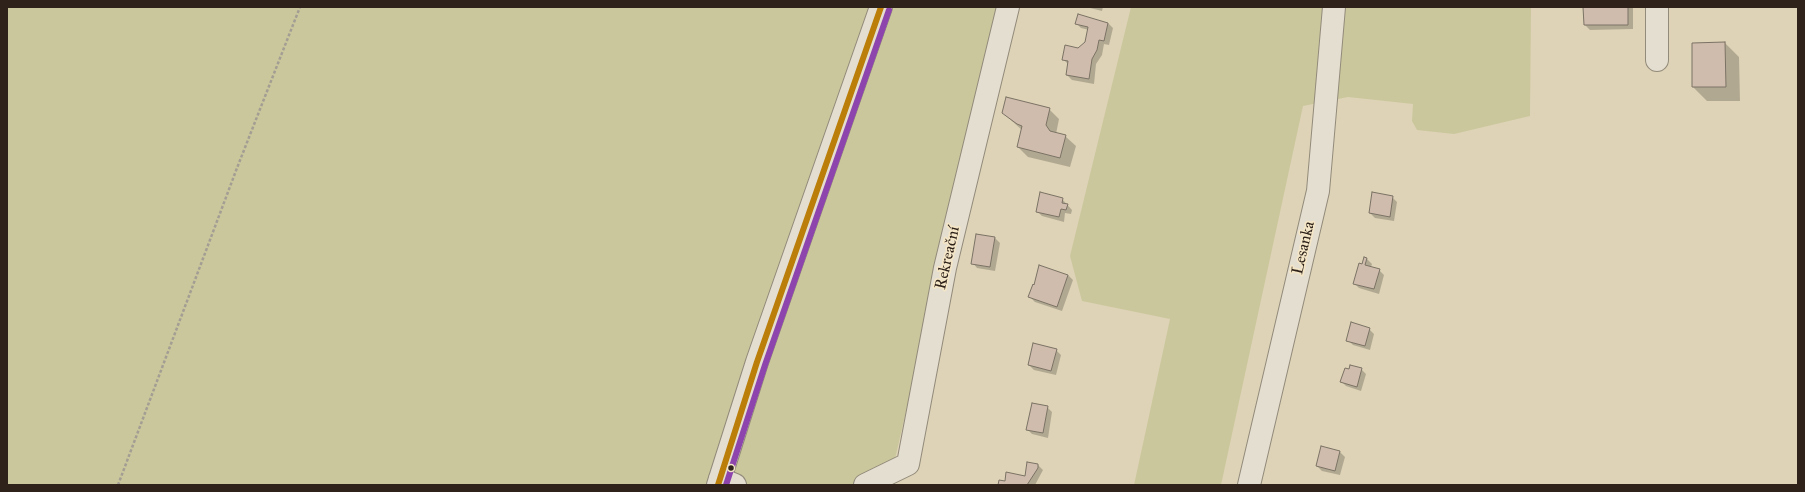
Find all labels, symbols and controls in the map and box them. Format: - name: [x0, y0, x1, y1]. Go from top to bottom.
- street label: Lesanka: [1289, 220, 1319, 276]
- street label: Rekreační: [931, 225, 965, 291]
- unlabelled marker: [726, 463, 736, 473]

